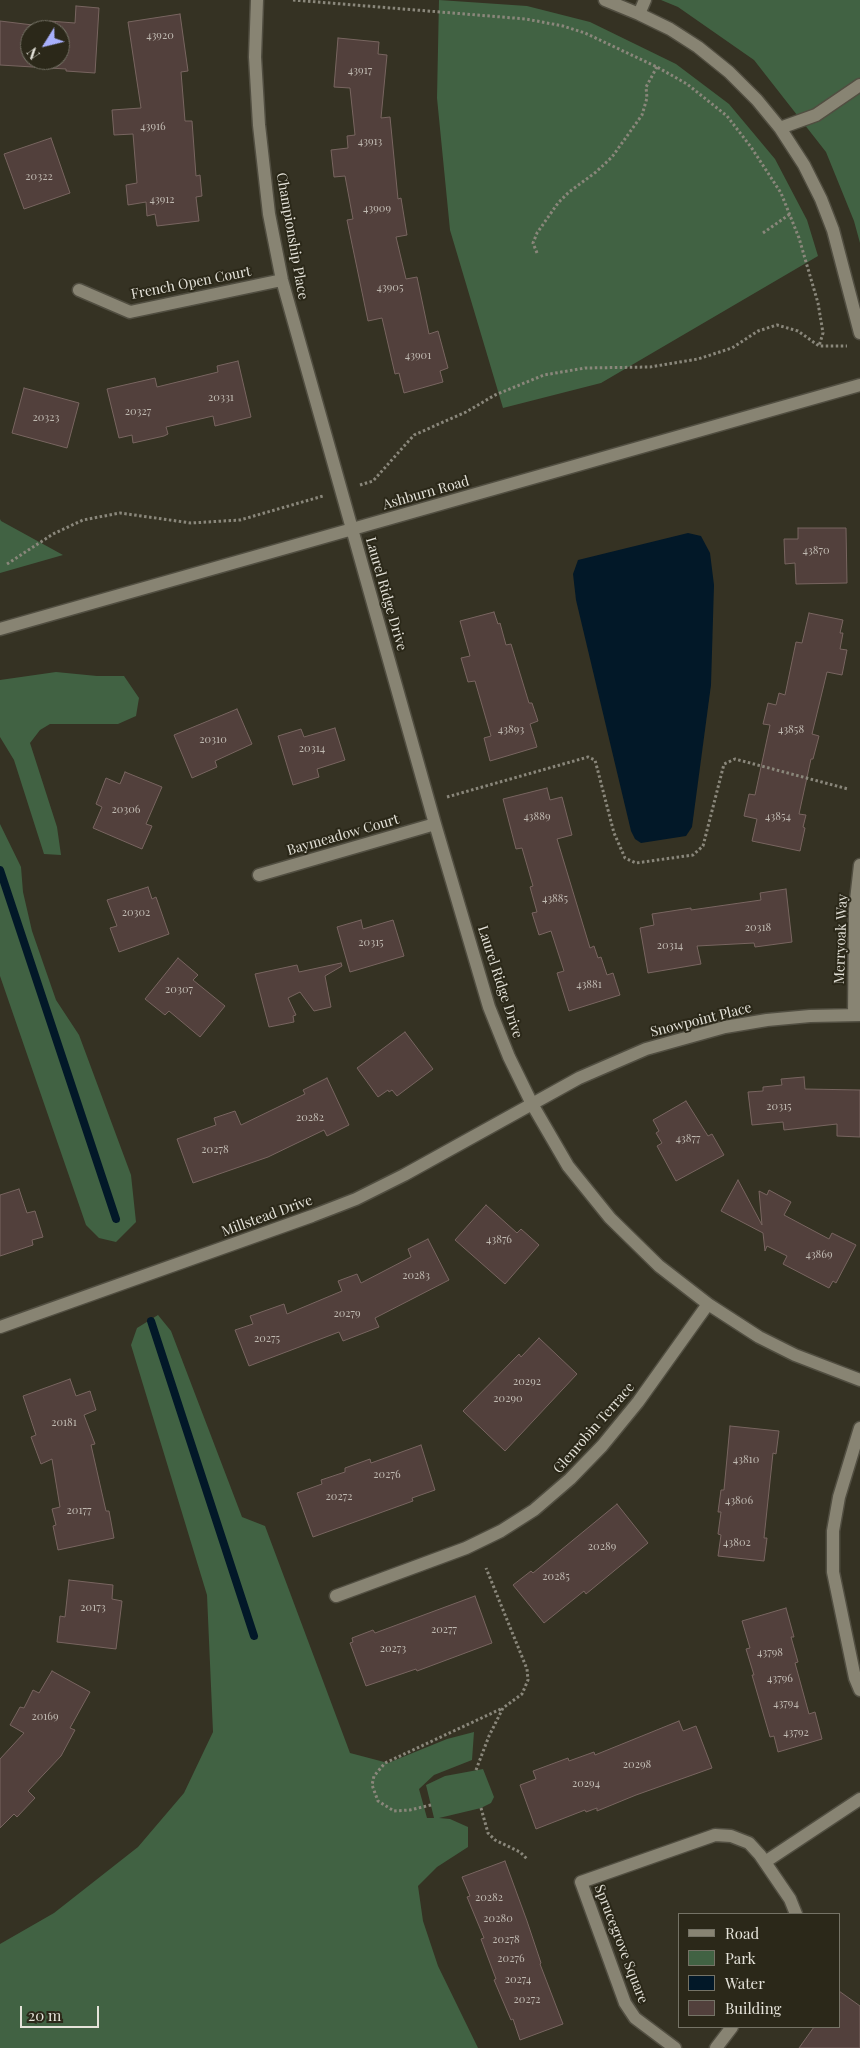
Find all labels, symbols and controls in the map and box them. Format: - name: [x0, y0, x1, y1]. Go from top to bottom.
- north arrow: [20, 20, 70, 70]
- house number: 43920: [146, 29, 174, 43]
- text: N: [23, 44, 44, 63]
- house number: 43917: [348, 64, 372, 78]
- house number: 43916: [140, 120, 166, 134]
- house number: 43913: [358, 135, 382, 149]
- house number: 20322: [25, 170, 53, 184]
- street label: Championship Place: [273, 171, 311, 301]
- house number: 43912: [149, 193, 175, 207]
- house number: 43909: [363, 202, 391, 216]
- street label: French Open Court: [130, 263, 252, 303]
- house number: 43905: [377, 281, 403, 295]
- house number: 43901: [405, 349, 431, 363]
- house number: 20331: [208, 391, 234, 405]
- house number: 20327: [125, 405, 151, 419]
- house number: 20323: [32, 411, 60, 425]
- street label: Ashburn Road: [381, 473, 471, 513]
- street label: Laurel Ridge Drive: [362, 535, 410, 653]
- house number: 43870: [803, 544, 829, 558]
- house number: 43893: [498, 723, 524, 737]
- house number: 43858: [778, 723, 804, 737]
- house number: 20310: [199, 733, 227, 747]
- house number: 20314: [299, 742, 325, 756]
- house number: 20306: [111, 803, 141, 817]
- house number: 43889: [523, 810, 551, 824]
- house number: 43854: [765, 810, 791, 824]
- street label: Baymeadow Court: [285, 811, 401, 859]
- house number: 43885: [542, 892, 568, 906]
- street label: Merryoak Way: [831, 894, 851, 984]
- house number: 20302: [122, 906, 150, 920]
- house number: 20318: [745, 921, 771, 935]
- street label: Laurel Ridge Drive: [474, 924, 526, 1040]
- house number: 20315: [358, 936, 384, 950]
- house number: 20314: [657, 939, 683, 953]
- house number: 43881: [576, 978, 602, 992]
- house number: 20307: [165, 983, 193, 997]
- street label: Snowpoint Place: [649, 999, 753, 1041]
- house number: 20315: [766, 1100, 792, 1114]
- house number: 20282: [296, 1111, 324, 1125]
- house number: 43877: [676, 1132, 700, 1146]
- house number: 20278: [201, 1143, 229, 1157]
- street label: Millstead Drive: [219, 1192, 315, 1240]
- house number: 43876: [486, 1233, 512, 1247]
- house number: 43869: [805, 1248, 833, 1262]
- house number: 20283: [402, 1269, 430, 1283]
- house number: 20279: [333, 1307, 361, 1321]
- house number: 20275: [254, 1332, 280, 1346]
- house number: 20292: [513, 1375, 541, 1389]
- street label: Glenrobin Terrace: [550, 1379, 638, 1477]
- house number: 20290: [493, 1392, 523, 1406]
- house number: 20181: [51, 1416, 77, 1430]
- house number: 43810: [733, 1453, 759, 1467]
- house number: 20276: [373, 1468, 401, 1482]
- house number: 20272: [326, 1490, 352, 1504]
- house number: 43806: [725, 1494, 753, 1508]
- house number: 20177: [67, 1504, 91, 1518]
- house number: 43802: [723, 1536, 751, 1550]
- house number: 20289: [588, 1540, 616, 1554]
- house number: 20285: [542, 1570, 570, 1584]
- house number: 20173: [80, 1601, 106, 1615]
- house number: 20277: [431, 1623, 457, 1637]
- house number: 20273: [380, 1642, 406, 1656]
- house number: 43798: [757, 1646, 783, 1660]
- house number: 43796: [767, 1672, 793, 1686]
- house number: 43794: [773, 1697, 799, 1711]
- house number: 20169: [31, 1710, 59, 1724]
- house number: 43792: [783, 1726, 809, 1740]
- house number: 20298: [623, 1758, 651, 1772]
- house number: 20294: [572, 1777, 600, 1791]
- street label: Sprucegrove Square: [591, 1882, 651, 2006]
- house number: 20282: [475, 1891, 503, 1905]
- house number: 20280: [483, 1912, 513, 1926]
- legend: [678, 1913, 840, 2028]
- text: Road: [725, 1923, 759, 1943]
- house number: 20278: [492, 1933, 520, 1947]
- text: Park: [725, 1948, 756, 1968]
- house number: 20276: [497, 1952, 525, 1966]
- house number: 20274: [505, 1973, 531, 1987]
- text: Water: [725, 1973, 765, 1993]
- house number: 20272: [514, 1993, 540, 2007]
- scale bar: [22, 1996, 101, 2028]
- text: Building: [725, 1998, 781, 2018]
- text: 20 m: [28, 2005, 61, 2025]

